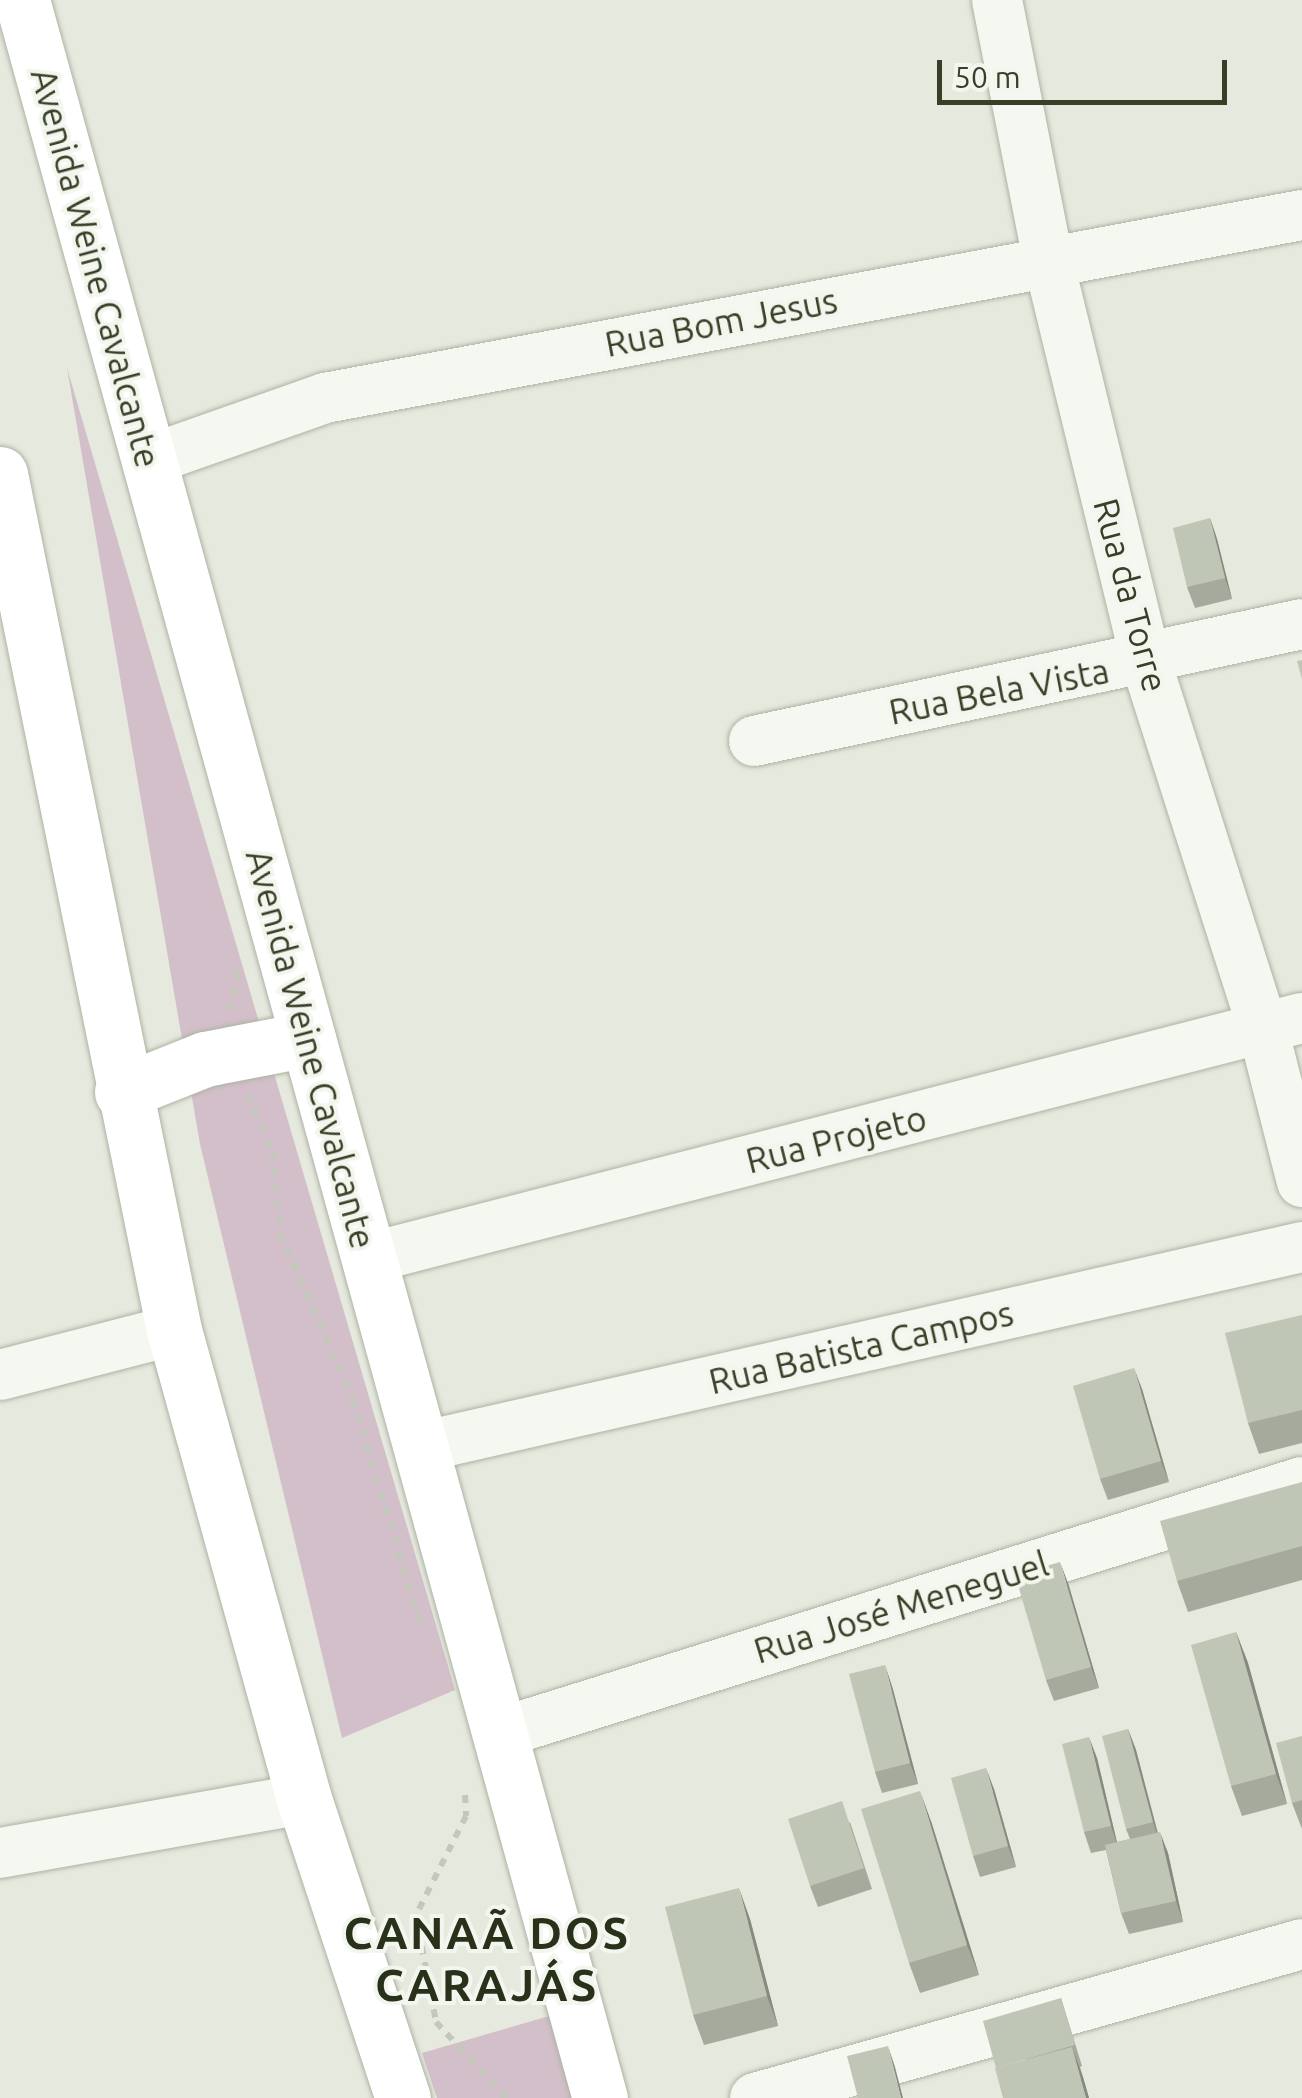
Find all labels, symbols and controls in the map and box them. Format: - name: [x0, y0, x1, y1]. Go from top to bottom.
- scale bar: [942, 40, 1232, 102]
- text: 50 m: [954, 60, 1021, 94]
- street label: Avenida Weine Cavalcante: [22, 64, 170, 472]
- street label: Rua Bom Jesus: [601, 279, 841, 365]
- street label: Rua da Torre: [1085, 494, 1177, 696]
- street label: Rua Bela Vista: [885, 649, 1113, 733]
- street label: Avenida Weine Cavalcante: [237, 845, 385, 1253]
- street label: Rua Projeto: [741, 1096, 931, 1182]
- street label: Rua Batista Campos: [705, 1292, 1017, 1402]
- street label: Rua José Meneguel: [749, 1542, 1053, 1672]
- district label: CANAÃ DOS CARAJÁS: [344, 1906, 630, 2012]

